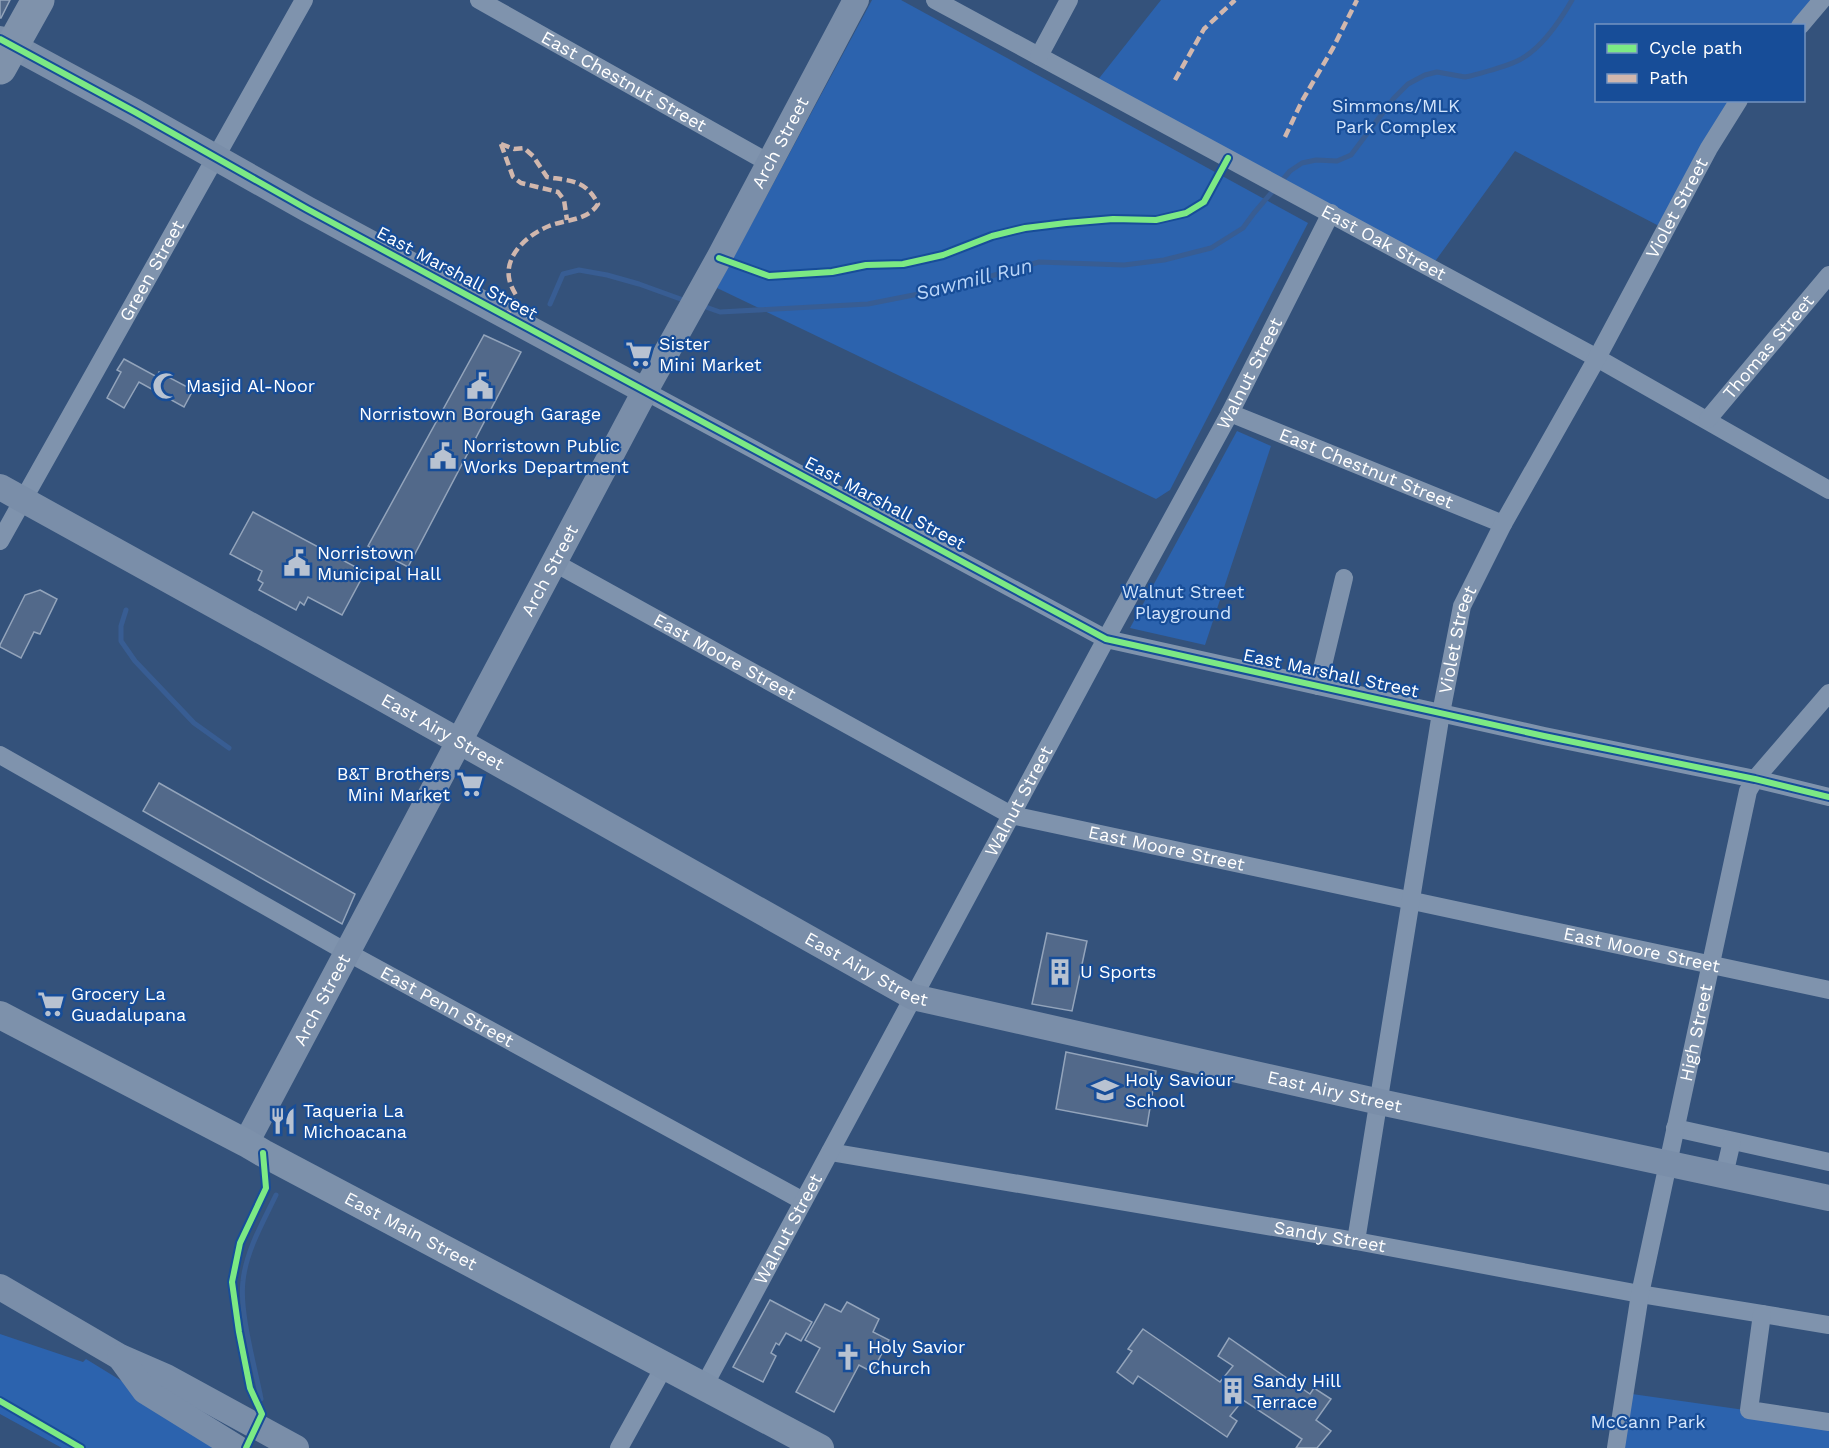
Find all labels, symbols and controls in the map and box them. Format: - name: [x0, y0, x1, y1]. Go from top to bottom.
- legend: [1595, 24, 1805, 102]
- street label: East Chestnut Street: [538, 26, 711, 136]
- text: Cycle path: [1649, 37, 1743, 58]
- text: Path: [1649, 67, 1689, 88]
- street label: Arch Street: [747, 93, 813, 192]
- park label: Simmons/MLK Park Complex: [1332, 95, 1460, 137]
- street label: Violet Street: [1641, 154, 1712, 262]
- street label: East Oak Street: [1318, 200, 1450, 285]
- street label: Green Street: [115, 216, 188, 325]
- street label: East Marshall Street: [373, 221, 541, 324]
- water label: Sawmill Run: [913, 253, 1035, 305]
- street label: Thomas Street: [1718, 290, 1818, 403]
- street label: Walnut Street: [1212, 314, 1287, 433]
- place label: Sister Mini Market: [659, 333, 762, 375]
- supermarket icon: Sister Mini Market: [624, 339, 654, 369]
- mosque icon: Masjid Al-Noor: [151, 371, 181, 401]
- public building icon: Norristown Borough Garage: [465, 371, 495, 401]
- place label: Masjid Al-Noor: [186, 375, 315, 396]
- place label: Norristown Borough Garage: [359, 403, 601, 424]
- street label: East Chestnut Street: [1276, 423, 1457, 513]
- place label: Norristown Public Works Department: [463, 435, 629, 477]
- public building icon: Norristown Public Works Department: [428, 441, 458, 471]
- street label: East Marshall Street: [801, 451, 969, 554]
- street label: Arch Street: [516, 521, 582, 620]
- place label: Norristown Municipal Hall: [317, 542, 441, 584]
- public building icon: Norristown Municipal Hall: [282, 548, 312, 578]
- park label: Walnut Street Playground: [1122, 581, 1245, 623]
- street label: Violet Street: [1434, 581, 1481, 696]
- street label: East Moore Street: [650, 609, 800, 704]
- street label: East Marshall Street: [1241, 644, 1421, 701]
- street label: East Airy Street: [378, 689, 508, 775]
- street label: Walnut Street: [980, 742, 1057, 860]
- place label: B&T Brothers Mini Market: [337, 763, 450, 805]
- supermarket icon: B&T Brothers Mini Market: [455, 769, 485, 799]
- street label: East Moore Street: [1086, 821, 1247, 875]
- street label: East Moore Street: [1562, 922, 1722, 976]
- street label: East Airy Street: [801, 927, 930, 1010]
- street label: Arch Street: [289, 950, 355, 1049]
- building icon: U Sports: [1045, 957, 1075, 987]
- street label: East Penn Street: [377, 961, 518, 1051]
- place label: U Sports: [1080, 961, 1156, 982]
- street label: High Street: [1675, 982, 1716, 1083]
- place label: Grocery La Guadalupana: [71, 983, 186, 1025]
- supermarket icon: Grocery La Guadalupana: [36, 989, 66, 1019]
- street label: East Airy Street: [1265, 1066, 1405, 1117]
- place label: Holy Saviour School: [1125, 1069, 1234, 1111]
- school or university icon: Holy Saviour School: [1090, 1075, 1120, 1105]
- place label: Taqueria La Michoacana: [303, 1100, 407, 1142]
- restaurant icon: Taqueria La Michoacana: [268, 1106, 298, 1136]
- street label: Walnut Street: [750, 1170, 826, 1288]
- street label: East Main Street: [341, 1187, 481, 1275]
- street label: Sandy Street: [1272, 1216, 1388, 1256]
- place label: Holy Savior Church: [868, 1336, 965, 1378]
- church icon: Holy Savior Church: [833, 1342, 863, 1372]
- place label: Sandy Hill Terrace: [1253, 1370, 1341, 1412]
- building icon: Sandy Hill Terrace: [1218, 1376, 1248, 1406]
- park label: McCann Park: [1591, 1411, 1705, 1432]

